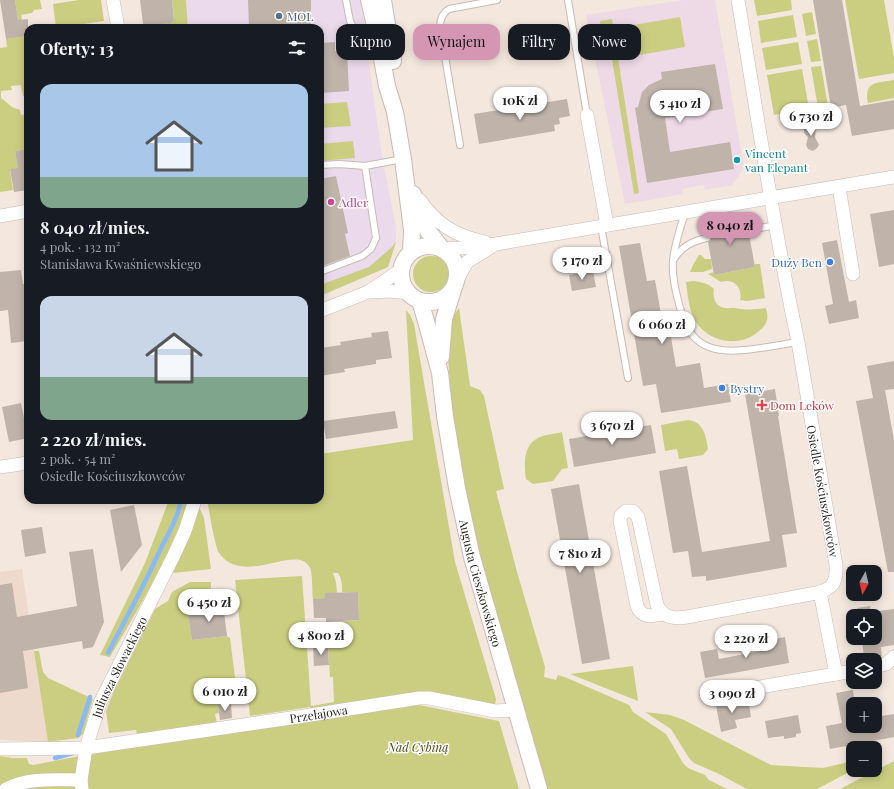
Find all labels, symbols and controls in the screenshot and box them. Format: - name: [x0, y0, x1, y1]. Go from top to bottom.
- place label: MOL: [287, 8, 313, 24]
- marker: MOL: [274, 11, 284, 21]
- chip: Kupno: [336, 24, 405, 60]
- chip: Wynajem: [413, 24, 500, 60]
- chip: Filtry: [508, 24, 570, 60]
- chip: Nowe: [578, 24, 641, 60]
- text: Oferty: 13: [40, 37, 114, 59]
- icon: filters: [286, 37, 308, 59]
- pin: 10K zł: [487, 87, 553, 121]
- pin: 5 410 zł: [639, 90, 721, 124]
- text: 10K zł: [502, 91, 538, 108]
- text: 5 410 zł: [659, 94, 701, 111]
- pin: 6 730 zł: [770, 103, 852, 137]
- text: 6 730 zł: [789, 107, 833, 124]
- icon: home: [138, 110, 210, 182]
- place label: Vincent van Elepant: [744, 145, 809, 175]
- marker: Vincent van Elepant: [732, 155, 742, 165]
- place label: Adler: [338, 194, 369, 210]
- marker: Adler: [326, 197, 336, 207]
- pin: 8 040 zł: [689, 212, 771, 246]
- text: 8 040 zł/mies.: [40, 216, 150, 238]
- text: 8 040 zł: [706, 216, 754, 233]
- text: 4 pok. · 132 m²: [40, 238, 120, 255]
- pin: 5 170 zł: [541, 247, 623, 281]
- text: 5 170 zł: [561, 251, 603, 268]
- place label: Duży Ben: [771, 254, 822, 270]
- text: Stanisława Kwaśniewskiego: [40, 255, 201, 272]
- marker: Duży Ben: [825, 257, 835, 267]
- pin: 6 060 zł: [621, 311, 703, 345]
- text: 6 060 zł: [638, 315, 686, 332]
- icon: home: [138, 322, 210, 394]
- place label: Bystry: [730, 380, 764, 396]
- marker: Bystry: [717, 383, 727, 393]
- place label: Dom Leków: [770, 397, 835, 413]
- marker: Dom Leków: [757, 400, 767, 410]
- pin: 3 670 zł: [571, 412, 653, 446]
- text: 3 670 zł: [590, 416, 634, 433]
- street label: Osiedle Kościuszkowców: [804, 424, 843, 559]
- text: 2 220 zł/mies.: [40, 428, 147, 450]
- text: 2 pok. · 54 m²: [40, 450, 115, 467]
- text: Osiedle Kościuszkowców: [40, 467, 185, 484]
- street label: Augusta Cieszkowskiego: [456, 517, 506, 649]
- pin: 7 810 zł: [539, 540, 621, 574]
- text: 7 810 zł: [559, 544, 601, 561]
- north arrow: [846, 565, 882, 601]
- map controls: [846, 565, 882, 777]
- pin: 6 450 zł: [168, 589, 250, 623]
- text: 6 450 zł: [187, 593, 231, 610]
- button: locate: [846, 609, 882, 645]
- street label: Juliusza Słowackiego: [88, 613, 150, 721]
- pin: 4 800 zł: [280, 622, 362, 656]
- pin: 2 220 zł: [705, 625, 787, 659]
- text: 4 800 zł: [297, 626, 345, 643]
- text: 2 220 zł: [724, 629, 768, 646]
- button: layers: [846, 653, 882, 689]
- pin: 6 010 zł: [184, 678, 266, 712]
- pin: 3 090 zł: [691, 680, 773, 714]
- text: 6 010 zł: [202, 682, 248, 699]
- text: 3 090 zł: [709, 684, 755, 701]
- button: +: [846, 697, 882, 733]
- street label: Przełajowa: [288, 701, 349, 726]
- park label: Nad Cybiną: [386, 739, 449, 755]
- button: −: [846, 741, 882, 777]

